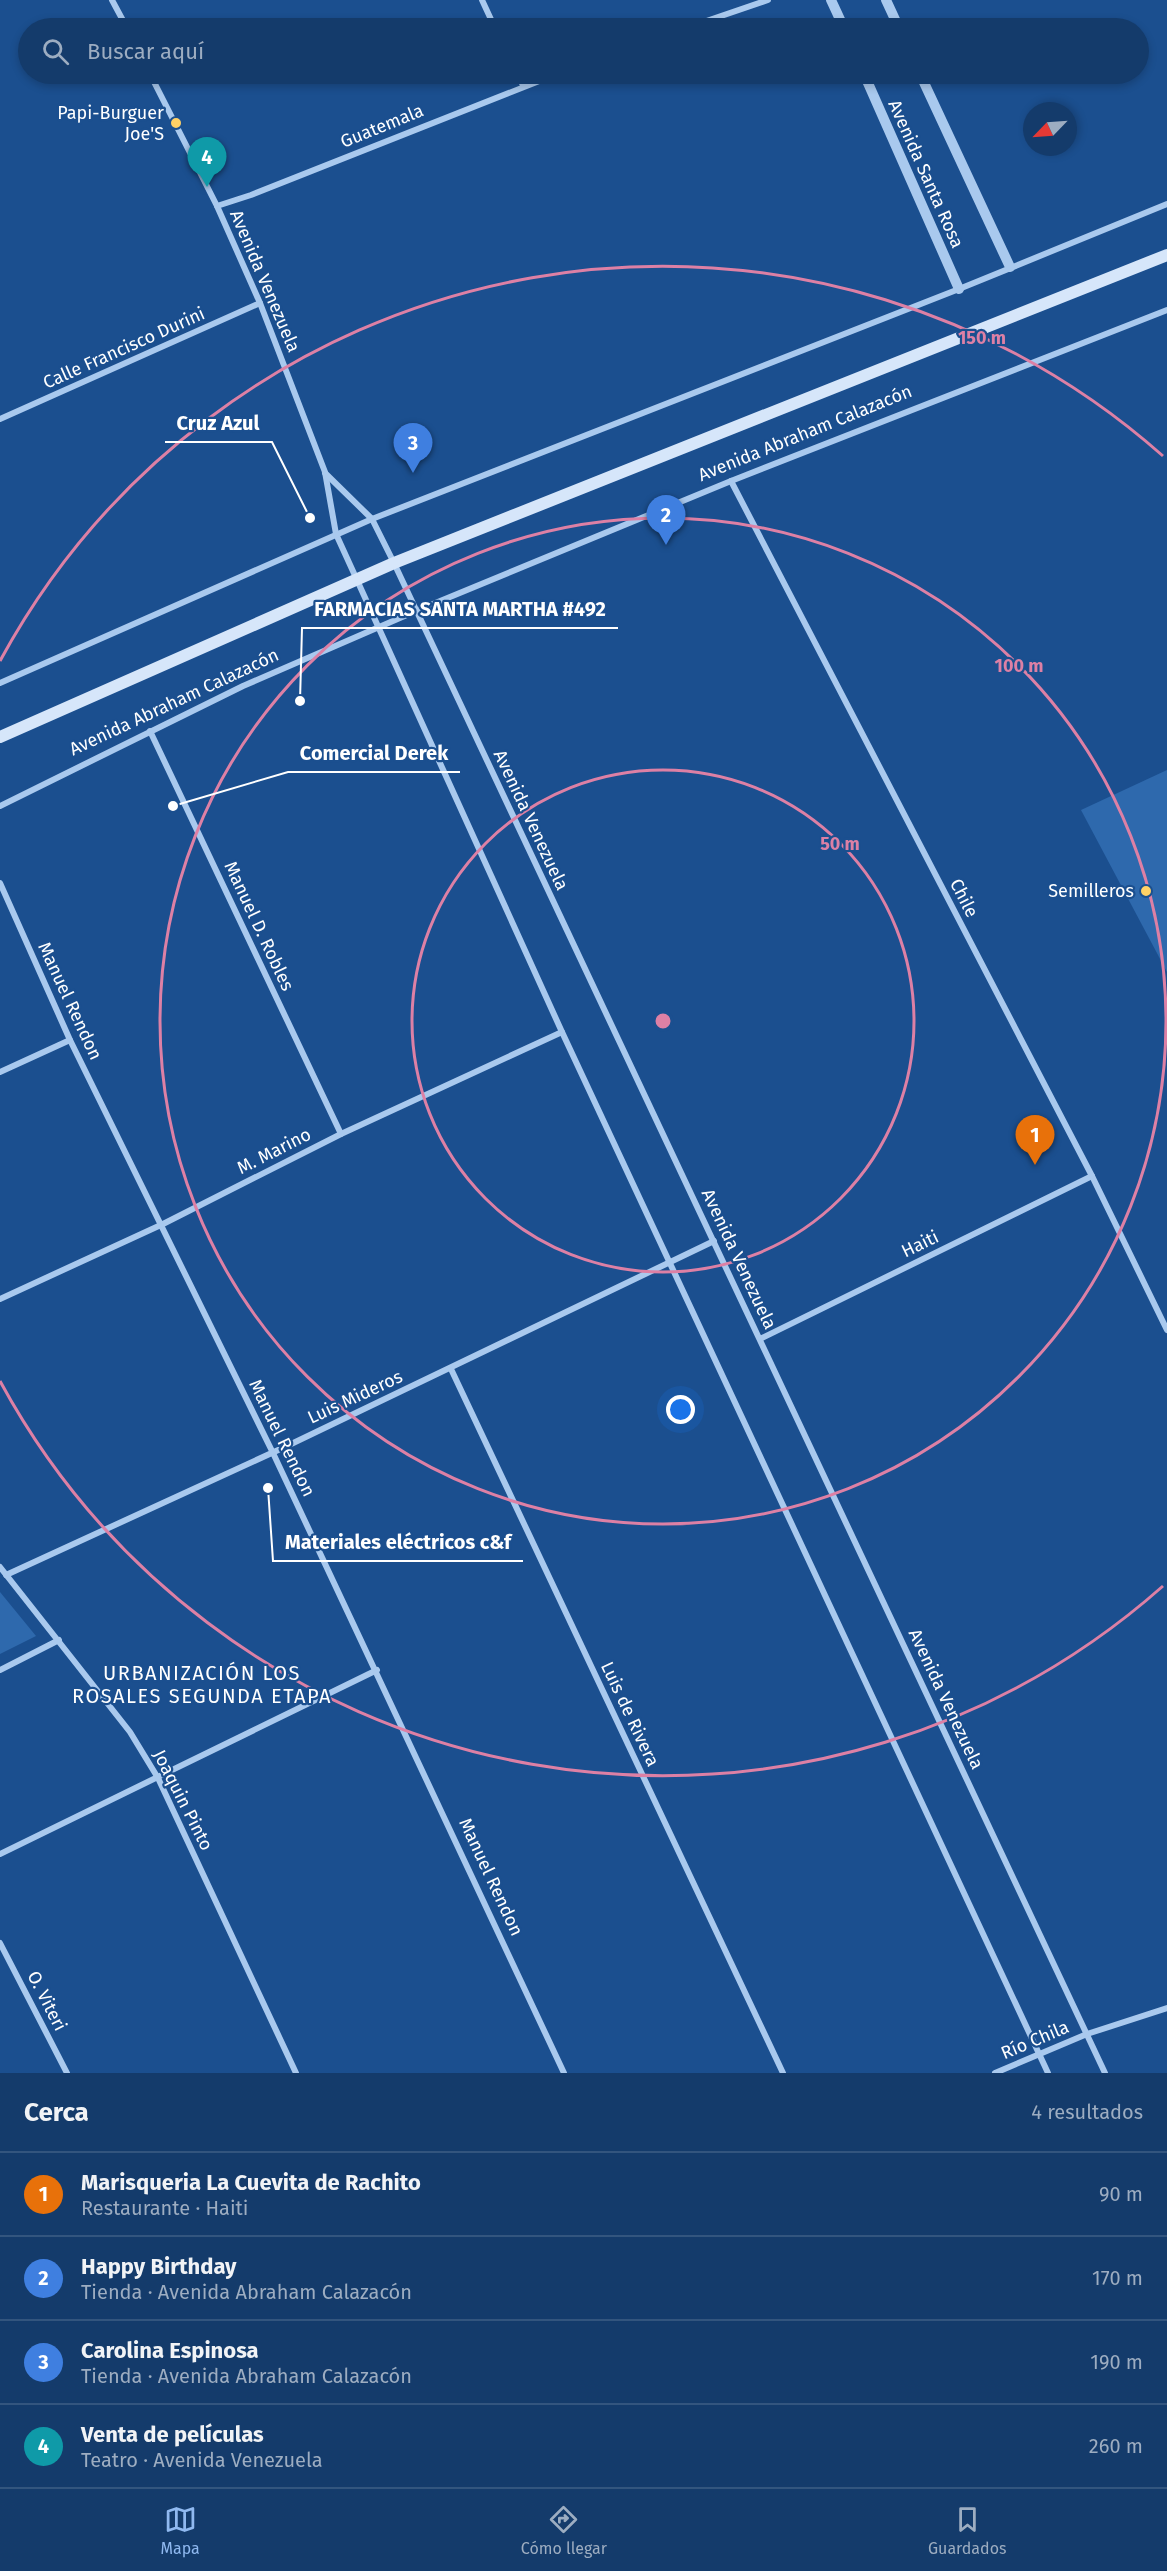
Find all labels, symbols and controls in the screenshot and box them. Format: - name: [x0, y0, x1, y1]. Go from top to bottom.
- search box: [18, 18, 1149, 84]
- icon: search: [39, 35, 72, 68]
- text: Buscar aquí: [87, 38, 204, 65]
- street label: Avenida Santa Rosa: [883, 96, 969, 252]
- street label: Guatemala: [337, 99, 427, 153]
- place label: Papi-Burguer Joe'S: [57, 102, 164, 145]
- north arrow: [1023, 102, 1077, 156]
- marker: Papi-Burguer Joe'S: [169, 116, 183, 130]
- pin: 4: [188, 138, 226, 187]
- street label: Avenida Venezuela: [225, 207, 305, 355]
- street label: Calle Francisco Durini: [40, 302, 208, 394]
- text: 150 m: [958, 327, 1006, 349]
- street label: Avenida Abraham Calazacón: [695, 380, 915, 486]
- callout: Cruz Azul: [165, 404, 272, 442]
- text: Cruz Azul: [177, 411, 259, 435]
- pin: 3: [394, 424, 432, 473]
- pin: 2: [646, 496, 686, 545]
- callout: FARMACIAS SANTA MARTHA #492: [302, 590, 618, 628]
- text: FARMACIAS SANTA MARTHA #492: [314, 597, 606, 621]
- street label: Avenida Abraham Calazacón: [66, 644, 282, 760]
- text: 100 m: [995, 655, 1043, 677]
- callout: Comercial Derek: [288, 734, 460, 772]
- text: Comercial Derek: [300, 741, 449, 765]
- street label: Avenida Venezuela: [489, 746, 573, 894]
- text: 50 m: [820, 833, 860, 855]
- street label: Manuel D. Robles: [219, 858, 299, 994]
- street label: Chile: [945, 875, 983, 921]
- place label: Semilleros: [1048, 880, 1134, 902]
- marker: Semilleros: [1139, 884, 1153, 898]
- street label: Manuel Rendon: [33, 939, 107, 1063]
- centre of rings: [653, 1011, 673, 1031]
- pin: 1: [1016, 1116, 1054, 1165]
- street label: M. Marino: [233, 1123, 315, 1179]
- street label: Avenida Venezuela: [697, 1185, 781, 1333]
- street label: Haiti: [898, 1226, 942, 1262]
- street label: Luis Mideros: [304, 1365, 406, 1429]
- street label: Manuel Rendon: [244, 1376, 320, 1500]
- your location: [666, 1395, 695, 1424]
- callout: Materiales eléctricos c&f: [273, 1523, 523, 1561]
- text: Materiales eléctricos c&f: [285, 1530, 513, 1554]
- street label: Avenida Venezuela: [904, 1625, 988, 1773]
- street label: Luis de Rivera: [596, 1658, 664, 1770]
- district label: URBANIZACIÓN LOS ROSALES SEGUNDA ETAPA: [72, 1661, 332, 1708]
- street label: Joaquin Pinto: [148, 1746, 218, 1854]
- street label: Manuel Rendon: [454, 1815, 528, 1939]
- street label: O. Viteri: [23, 1967, 71, 2035]
- street label: Río Chila: [998, 2016, 1072, 2064]
- text: Cerca: [24, 2097, 89, 2128]
- text: 4 resultados: [1031, 2100, 1143, 2124]
- text: Marisqueria La Cuevita de Rachito: [81, 2169, 421, 2196]
- text: 1: [39, 2182, 48, 2206]
- text: 90 m: [1099, 2182, 1143, 2206]
- text: Restaurante · Haiti: [81, 2196, 248, 2220]
- text: Happy Birthday: [81, 2253, 237, 2280]
- text: 2: [38, 2266, 49, 2290]
- text: 170 m: [1092, 2266, 1143, 2290]
- text: Tienda · Avenida Abraham Calazacón: [81, 2280, 412, 2304]
- text: Carolina Espinosa: [81, 2337, 259, 2364]
- text: 3: [38, 2350, 49, 2374]
- text: 190 m: [1090, 2350, 1143, 2374]
- text: Tienda · Avenida Abraham Calazacón: [81, 2364, 412, 2388]
- text: Venta de películas: [81, 2421, 264, 2448]
- text: 4: [38, 2434, 49, 2458]
- text: 260 m: [1089, 2434, 1143, 2458]
- text: Teatro · Avenida Venezuela: [81, 2448, 323, 2472]
- tab: Mapa: [161, 2503, 200, 2558]
- tab: Cómo llegar: [521, 2503, 607, 2558]
- tab: Guardados: [928, 2503, 1006, 2558]

